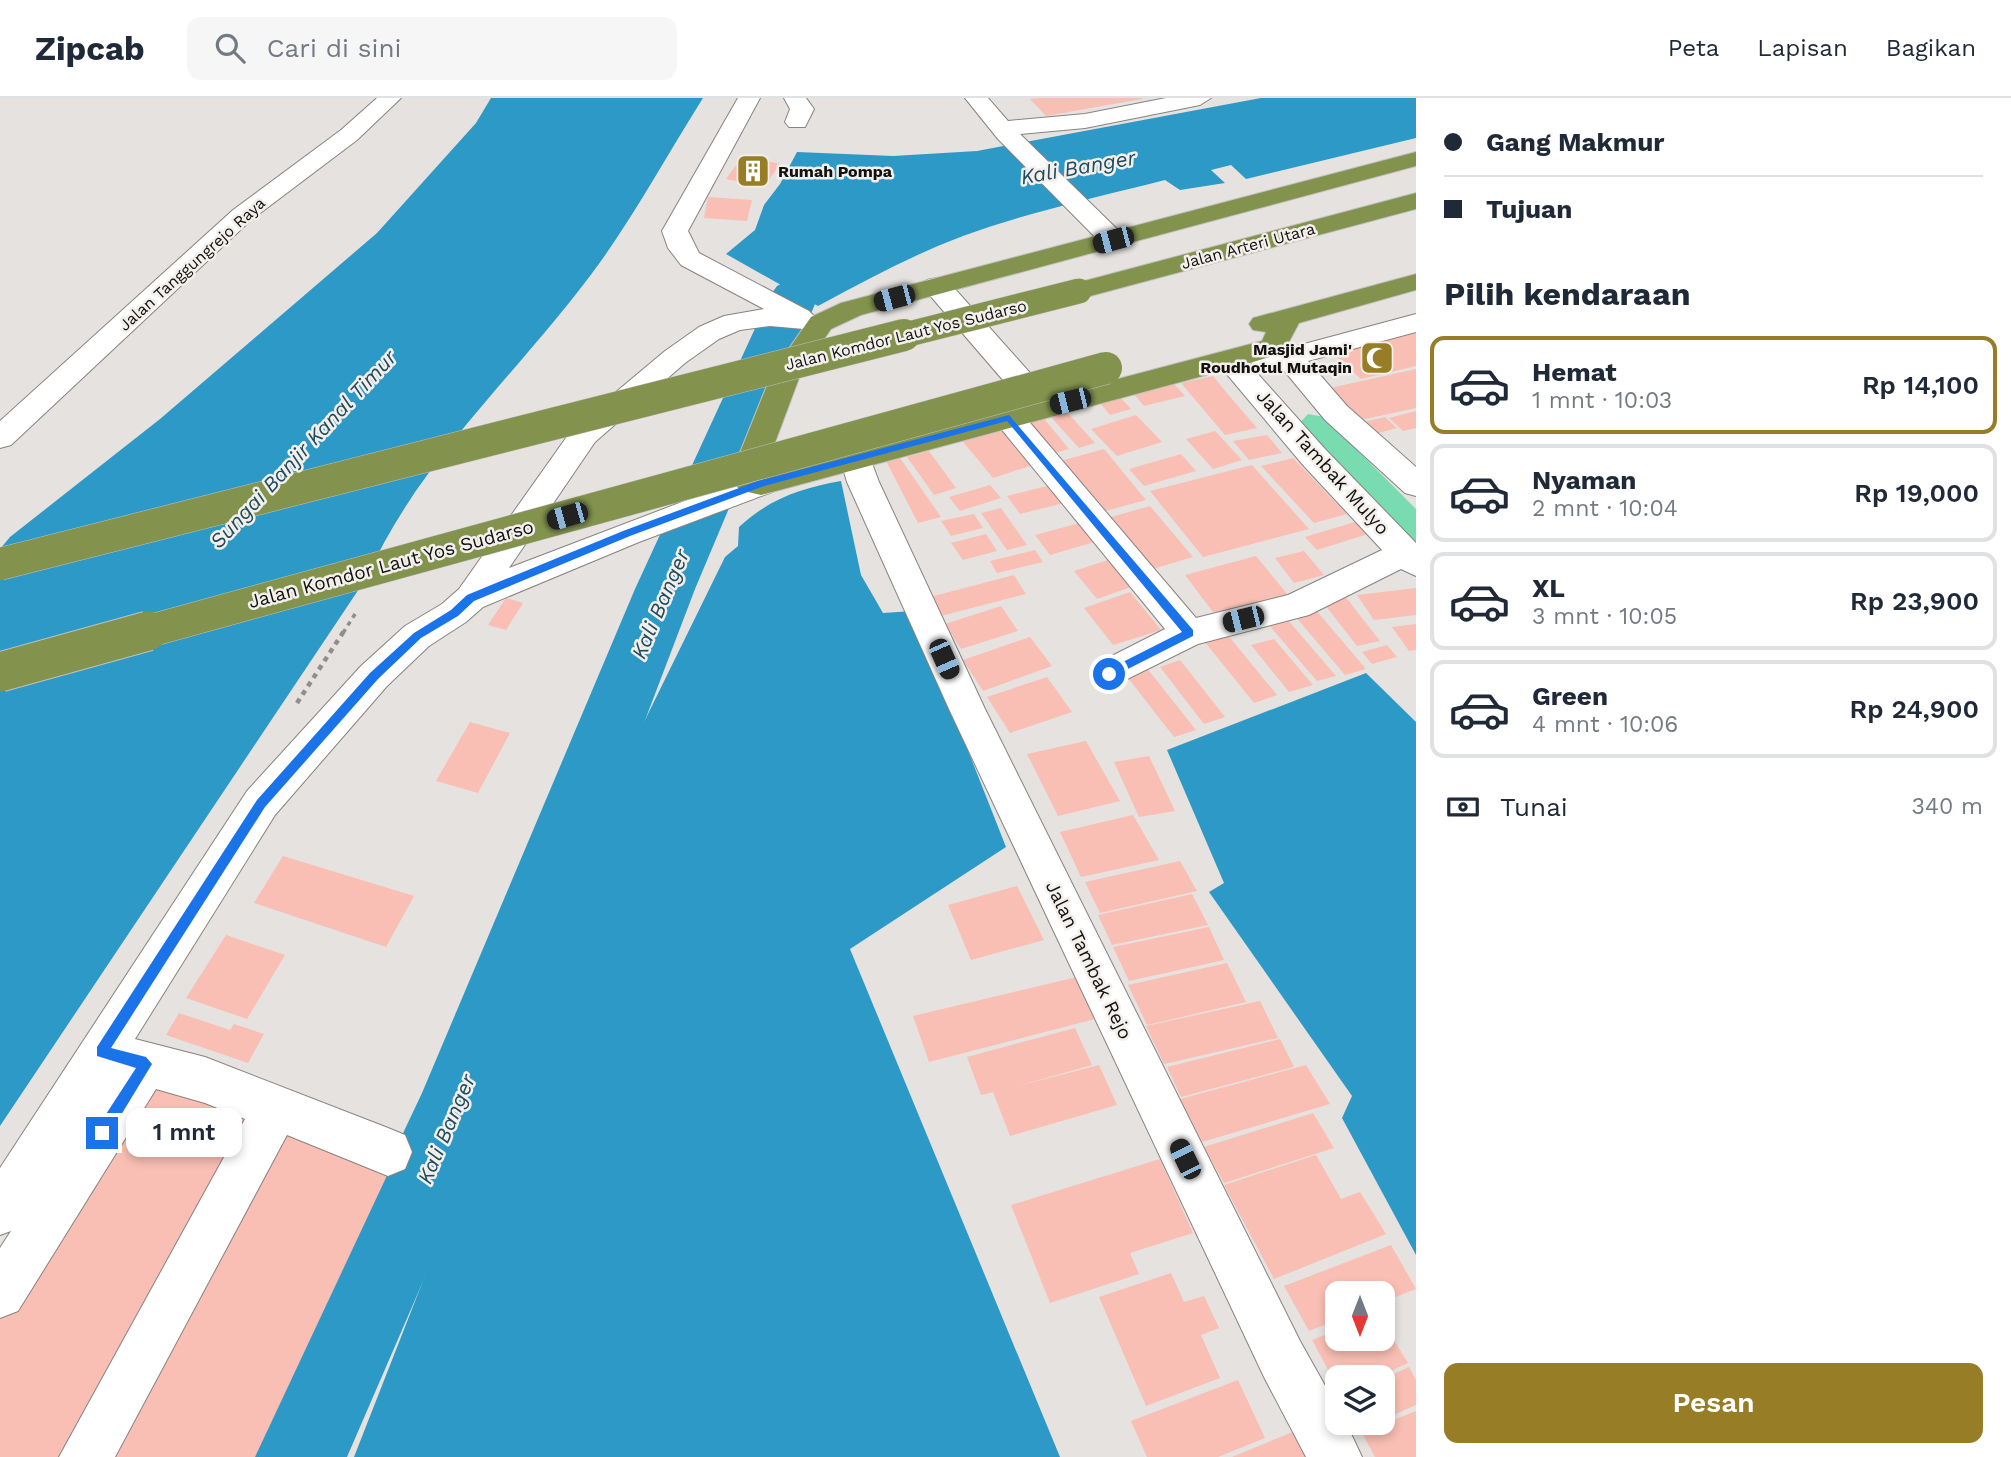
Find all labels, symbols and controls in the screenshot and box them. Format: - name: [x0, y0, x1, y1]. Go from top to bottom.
- search box: [187, 17, 677, 80]
- text: Zipcab: [35, 29, 145, 68]
- icon: search: [211, 29, 249, 67]
- text: Cari di sini: [267, 33, 401, 63]
- text: Peta: [1668, 34, 1719, 62]
- text: Lapisan: [1757, 34, 1848, 62]
- text: Bagikan: [1886, 34, 1976, 62]
- text: Gang Makmur: [1486, 127, 1665, 157]
- water label: Kali Banger: [1019, 144, 1138, 189]
- building icon: Rumah Pompa: [734, 152, 772, 190]
- place label: Rumah Pompa: [778, 162, 893, 181]
- street label: Jalan Tanggungrejo Raya: [115, 193, 269, 335]
- text: Tujuan: [1486, 194, 1572, 224]
- street label: Jalan Arteri Utara: [1179, 219, 1317, 273]
- car: [1090, 224, 1137, 256]
- text: Pilih kendaraan: [1444, 275, 1691, 313]
- car: [871, 282, 918, 314]
- street label: Jalan Komdor Laut Yos Sudarso: [783, 296, 1029, 374]
- mosque icon: Masjid Jami' Roudhotul Mutaqin: [1358, 339, 1396, 377]
- place label: Masjid Jami' Roudhotul Mutaqin: [1200, 340, 1352, 377]
- water label: Sungai Banjir Kanal Timur: [204, 344, 402, 553]
- icon: car: [1448, 354, 1511, 417]
- text: Hemat: [1532, 357, 1617, 387]
- text: Rp 14,100: [1862, 370, 1979, 400]
- street label: Jalan Tambak Mulyo: [1252, 385, 1394, 539]
- car: [1048, 386, 1093, 416]
- text: 1 mnt · 10:03: [1532, 387, 1672, 414]
- icon: car: [1448, 462, 1511, 525]
- text: Nyaman: [1532, 465, 1636, 495]
- text: Rp 19,000: [1854, 478, 1979, 508]
- text: 2 mnt · 10:04: [1532, 495, 1678, 522]
- car: [544, 500, 591, 532]
- street label: Jalan Komdor Laut Yos Sudarso: [246, 515, 536, 613]
- water label: Kali Banger: [626, 545, 695, 662]
- icon: car: [1448, 570, 1511, 633]
- text: XL: [1532, 573, 1565, 603]
- text: Rp 23,900: [1850, 586, 1979, 616]
- text: 3 mnt · 10:05: [1532, 603, 1677, 630]
- car: [1221, 604, 1266, 634]
- car: [926, 636, 963, 682]
- route start: [1093, 658, 1125, 690]
- icon: car: [1448, 678, 1511, 741]
- text: Green: [1532, 681, 1608, 711]
- text: Rp 24,900: [1850, 694, 1979, 724]
- text: 4 mnt · 10:06: [1532, 711, 1678, 738]
- icon: cash: [1444, 788, 1482, 826]
- text: Tunai: [1500, 792, 1568, 822]
- text: 340 m: [1911, 793, 1983, 820]
- street label: Jalan Tambak Rejo: [1041, 877, 1137, 1043]
- water label: Kali Banger: [412, 1070, 481, 1187]
- callout: 1 mnt: [126, 1108, 242, 1158]
- route end: [86, 1117, 118, 1149]
- text: 1 mnt: [153, 1119, 215, 1146]
- car: [1167, 1136, 1204, 1182]
- north arrow: [1325, 1281, 1395, 1351]
- map controls: [1325, 1281, 1395, 1435]
- button: Pesan: [1444, 1363, 1983, 1443]
- button: layers: [1325, 1365, 1395, 1435]

